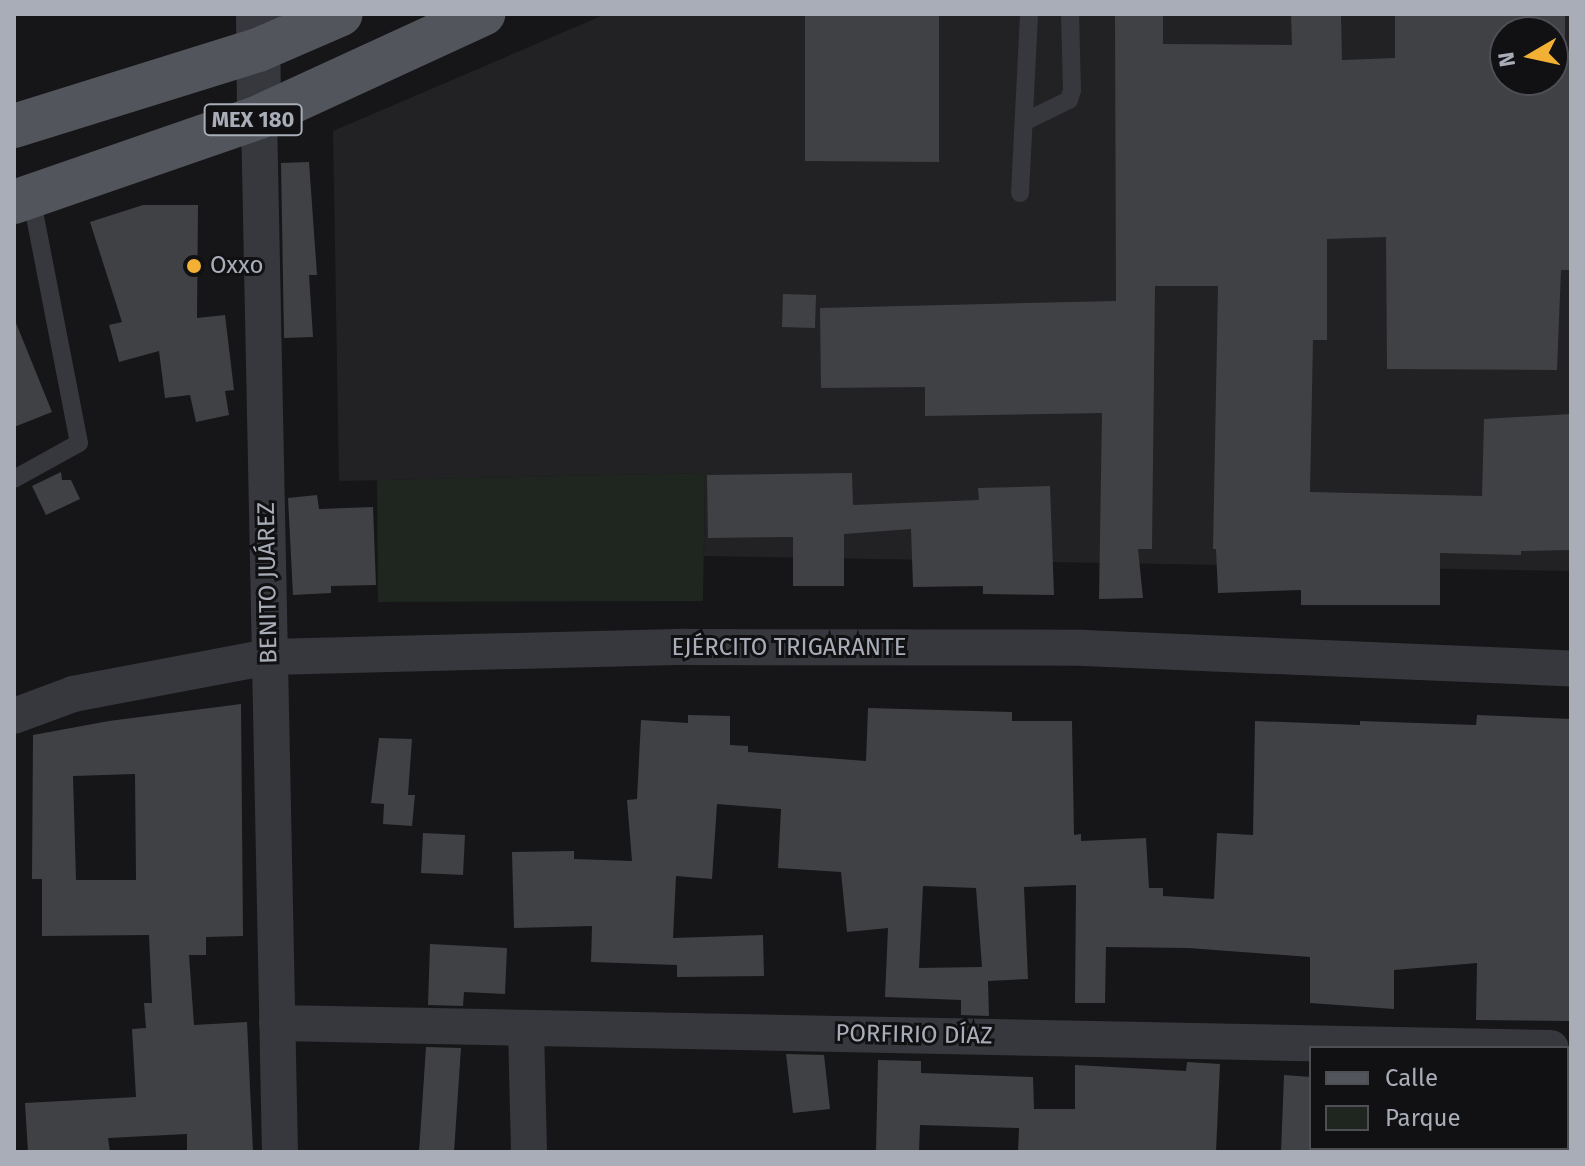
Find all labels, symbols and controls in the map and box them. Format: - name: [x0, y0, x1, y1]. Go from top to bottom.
- north arrow: [1489, 16, 1569, 96]
- text: N: [1492, 50, 1521, 69]
- road number: MEX 180: [203, 102, 303, 138]
- place label: Oxxo: [210, 252, 263, 280]
- marker: Oxxo: [185, 257, 203, 275]
- street label: BENITO JUÁREZ: [252, 502, 284, 664]
- street label: EJÉRCITO TRIGARANTE: [671, 634, 907, 662]
- street label: PORFIRIO DÍAZ: [835, 1019, 993, 1051]
- legend: [1309, 1046, 1569, 1150]
- text: Calle: [1385, 1064, 1438, 1092]
- text: Parque: [1385, 1104, 1461, 1132]

